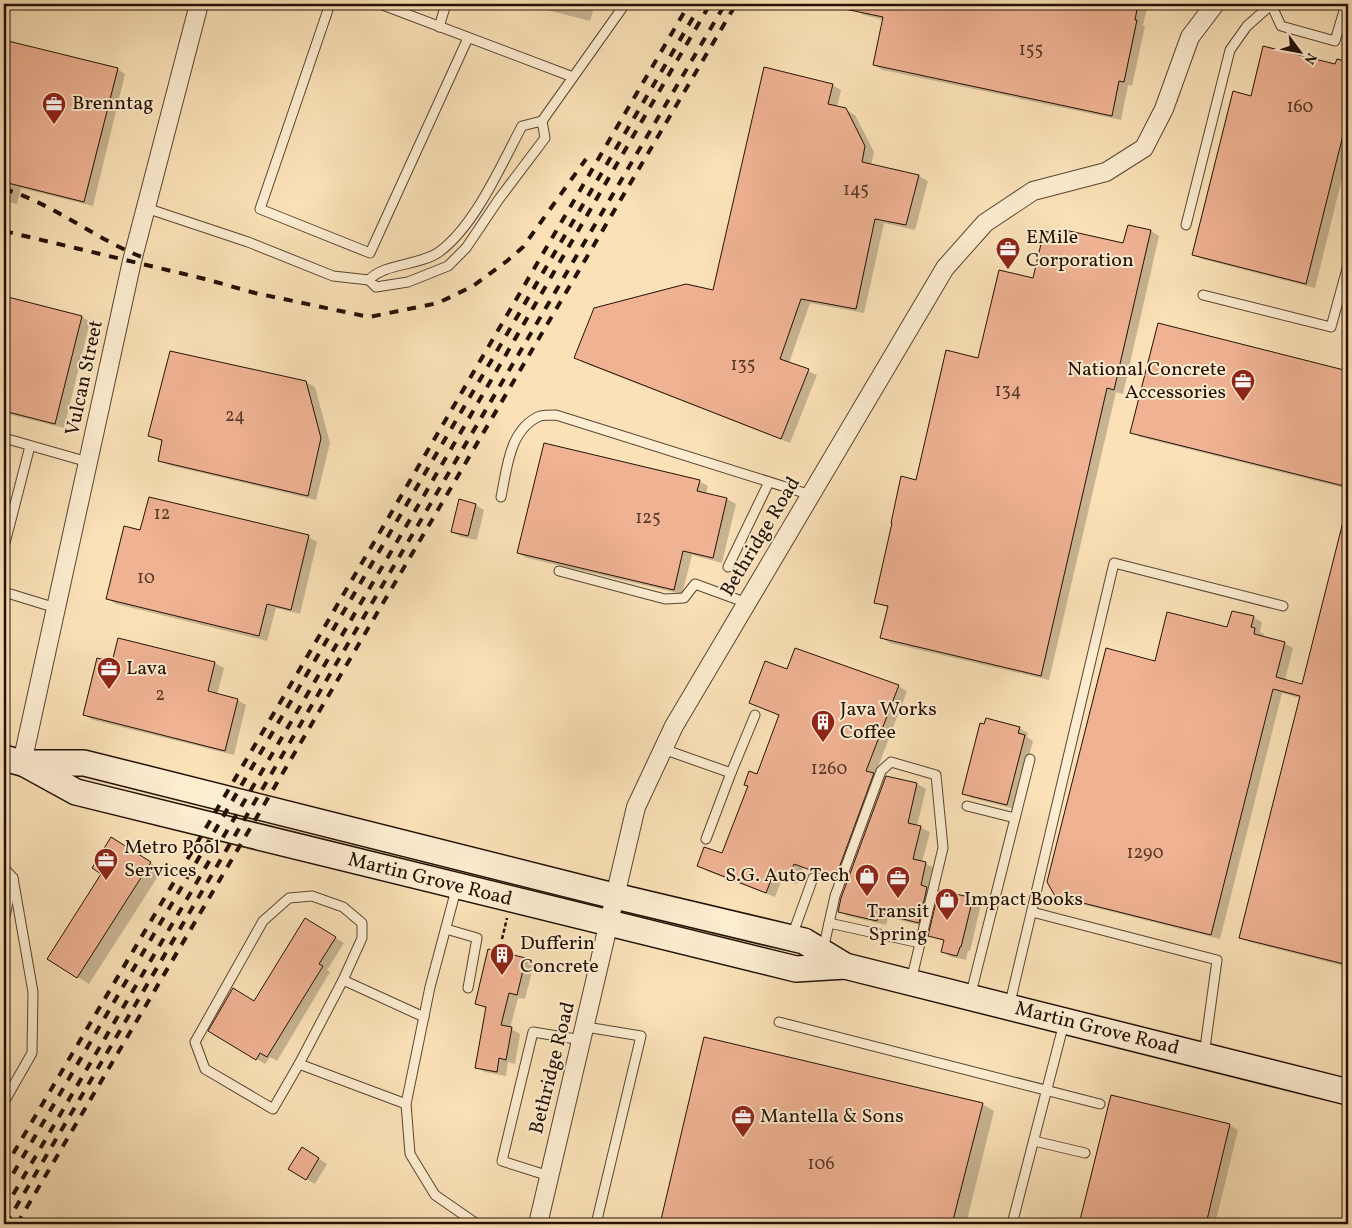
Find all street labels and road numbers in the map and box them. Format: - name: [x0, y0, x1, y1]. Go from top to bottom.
- street label: Vulcan Street: [59, 318, 111, 438]
- street label: Bethridge Road: [714, 472, 808, 602]
- street label: Martin Grove Road: [345, 846, 515, 914]
- street label: Martin Grove Road: [1012, 995, 1182, 1063]
- street label: Bethridge Road: [523, 999, 583, 1137]

